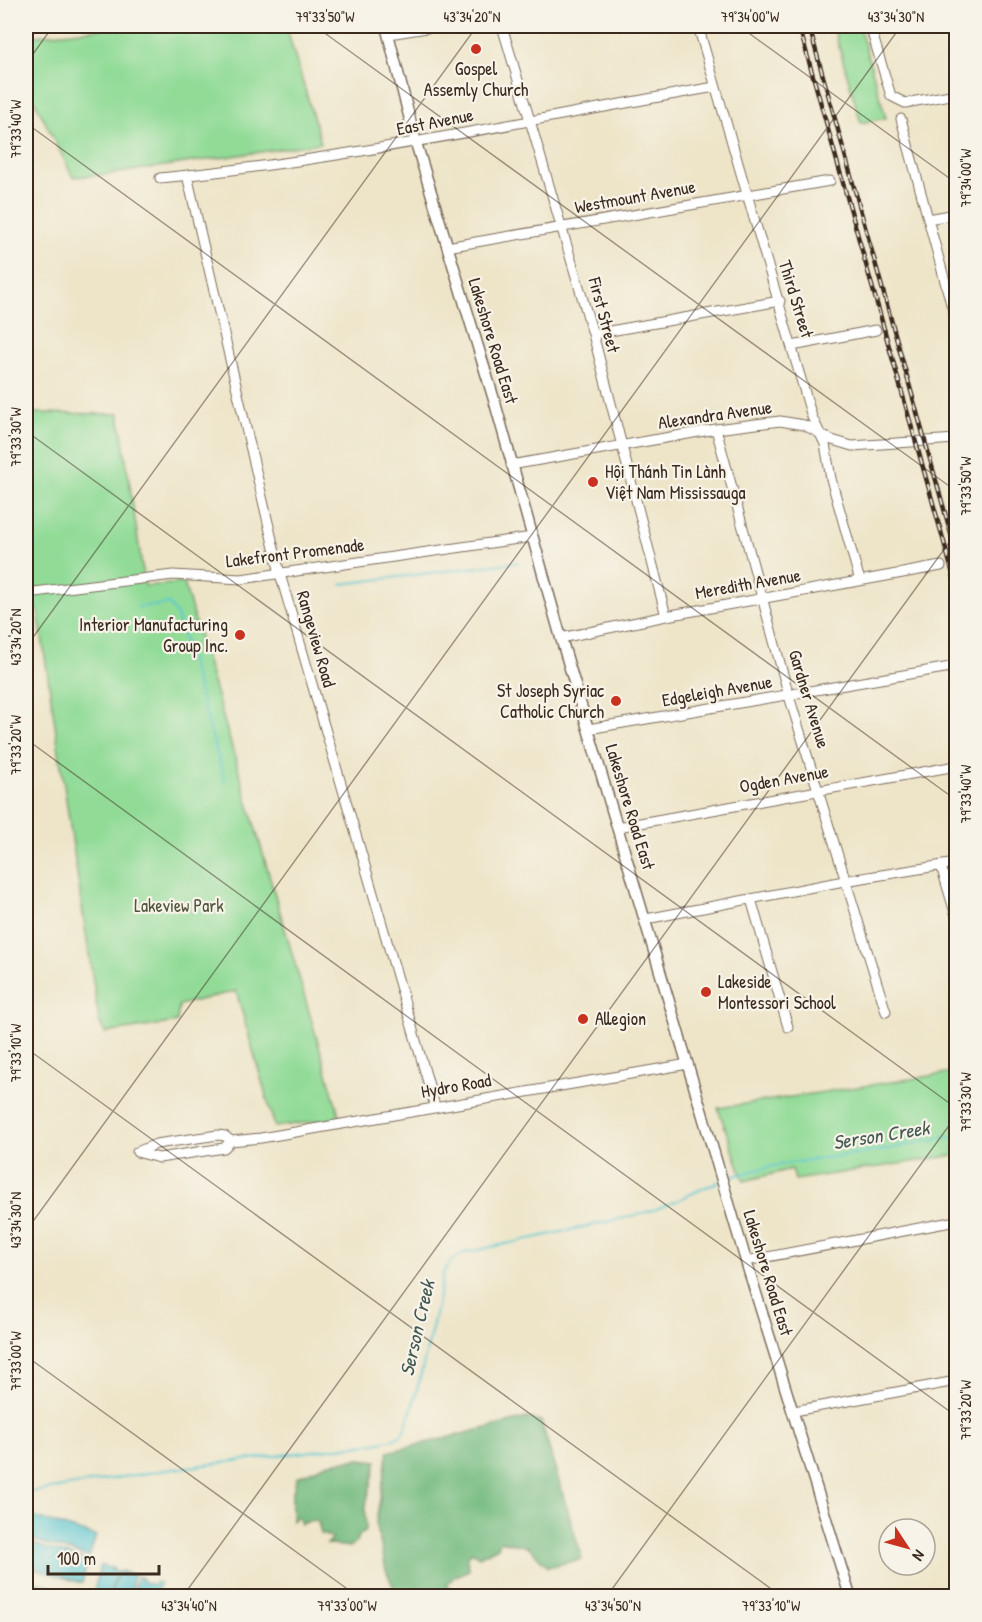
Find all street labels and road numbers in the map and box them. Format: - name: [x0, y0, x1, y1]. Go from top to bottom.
- street label: East Avenue: [394, 102, 476, 141]
- street label: Westmount Avenue: [573, 174, 697, 219]
- street label: Third Street: [773, 257, 820, 342]
- street label: First Street: [582, 274, 627, 356]
- street label: Lakeshore Road East: [462, 275, 525, 408]
- street label: Alexandra Avenue: [656, 394, 774, 435]
- street label: Lakefront Promenade: [224, 532, 366, 573]
- street label: Meredith Avenue: [693, 562, 803, 605]
- street label: Rangeview Road: [291, 588, 342, 690]
- street label: Gardner Avenue: [783, 647, 836, 751]
- street label: Edgeleigh Avenue: [660, 669, 774, 712]
- street label: Lakeshore Road East: [599, 741, 662, 874]
- street label: Ogden Avenue: [737, 758, 830, 799]
- street label: Hydro Road: [419, 1067, 493, 1104]
- street label: Lakeshore Road East: [737, 1207, 800, 1340]

